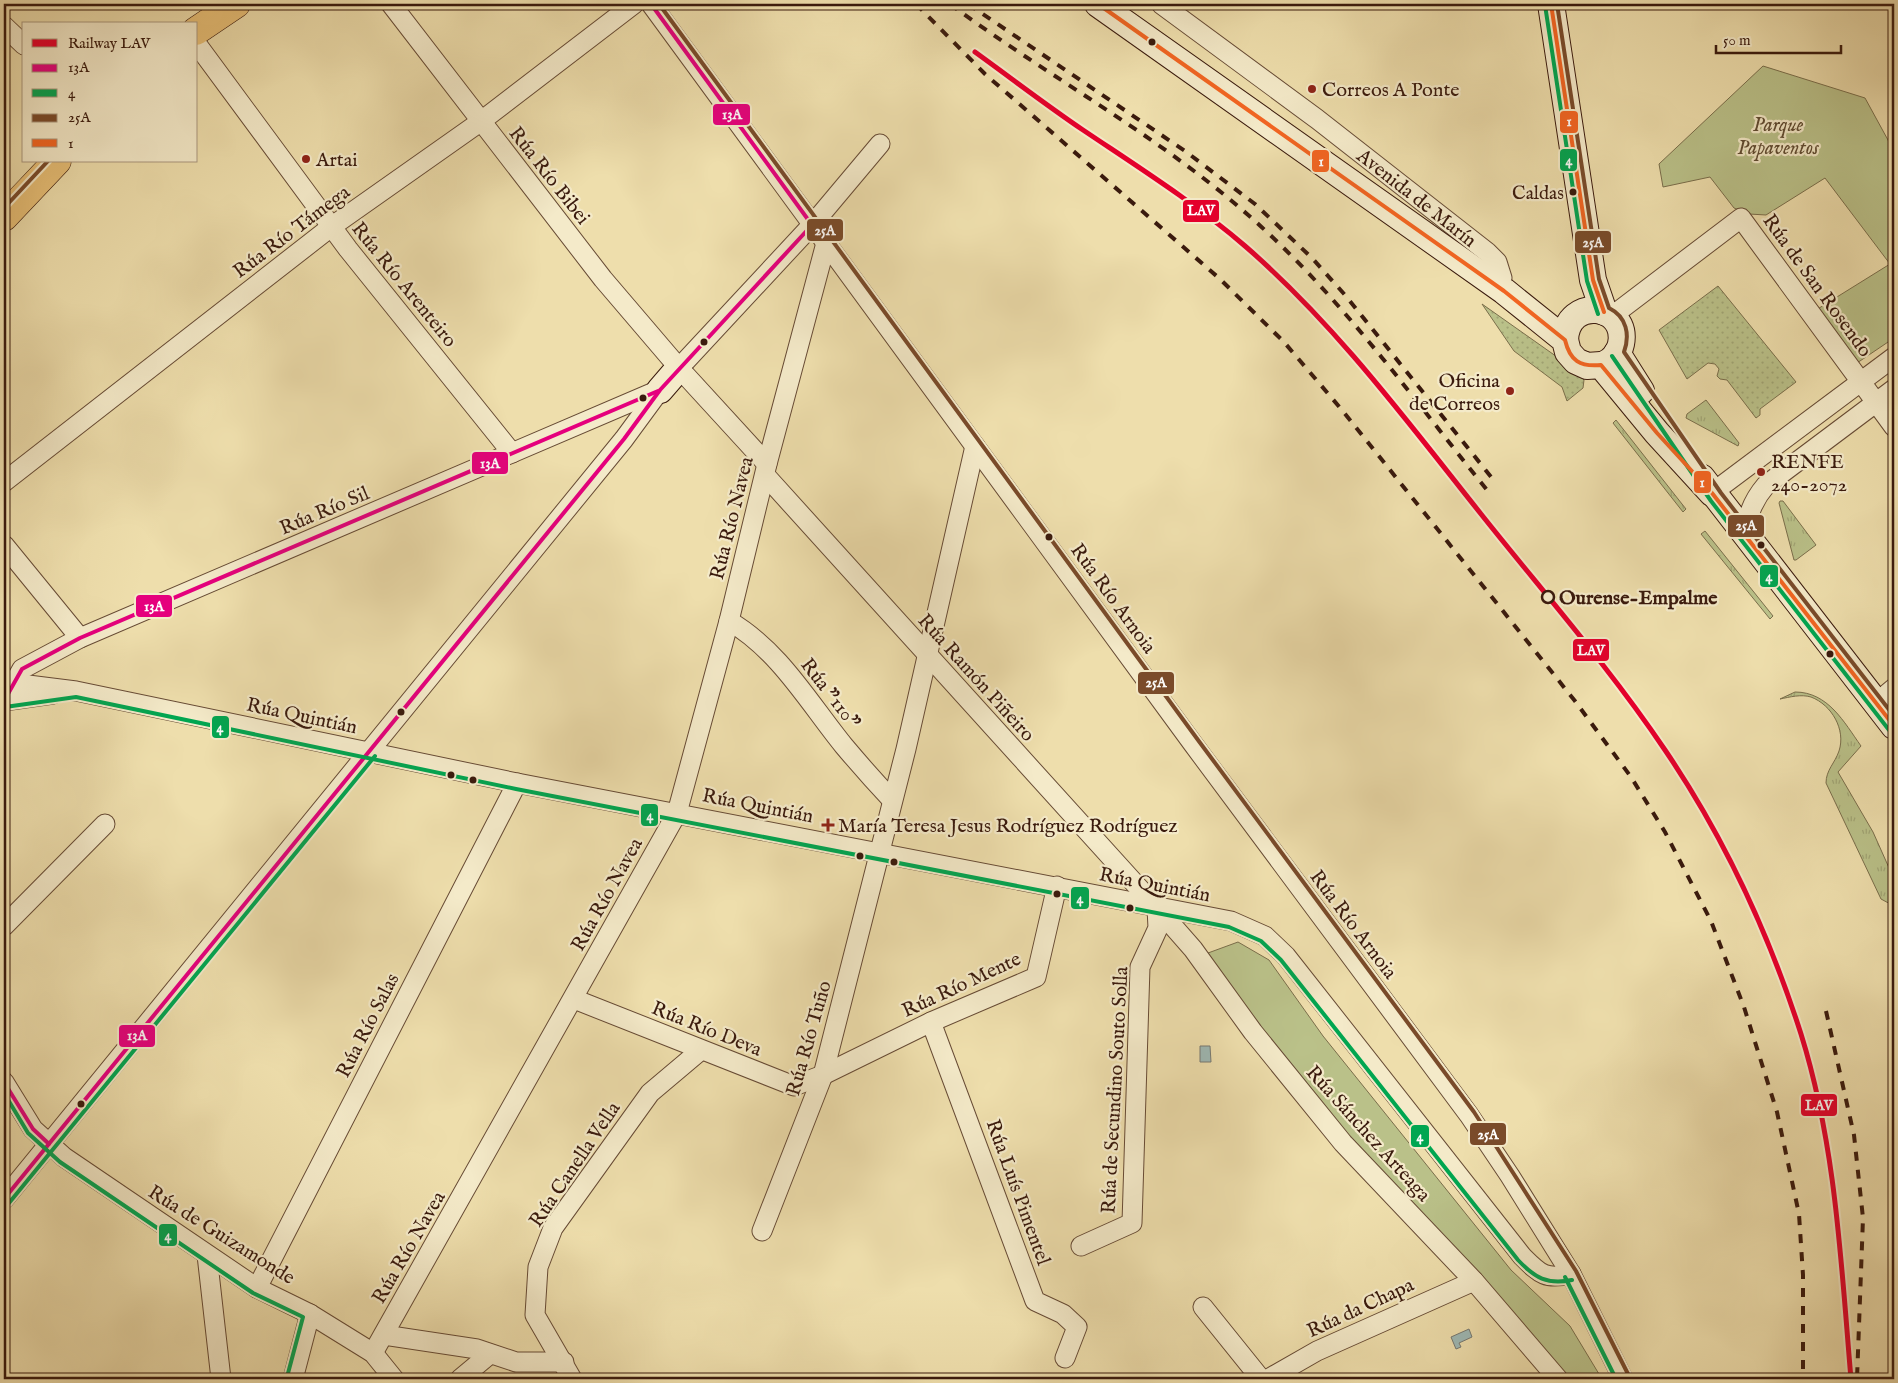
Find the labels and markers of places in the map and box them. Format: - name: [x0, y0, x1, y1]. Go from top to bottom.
- unlabelled marker: [1147, 37, 1157, 47]
- place label: Correos A Ponte: [1322, 78, 1459, 103]
- marker: Correos A Ponte: [1306, 83, 1318, 95]
- place label: Artai: [315, 148, 358, 173]
- marker: Artai: [300, 153, 312, 165]
- place label: Caldas: [1512, 182, 1564, 206]
- marker: Caldas: [1568, 187, 1578, 197]
- unlabelled marker: [699, 337, 709, 347]
- place label: Oficina de Correos: [1409, 369, 1500, 417]
- marker: Oficina de Correos: [1504, 385, 1516, 397]
- unlabelled marker: [638, 393, 648, 403]
- place label: RENFE 240-2072: [1771, 450, 1847, 498]
- marker: RENFE 240-2072: [1755, 466, 1767, 478]
- unlabelled marker: [1044, 532, 1054, 542]
- unlabelled marker: [1756, 540, 1766, 550]
- place label: Ourense-Empalme: [1559, 586, 1718, 611]
- marker: Ourense-Empalme: [1541, 590, 1555, 604]
- unlabelled marker: [1825, 649, 1835, 659]
- unlabelled marker: [396, 707, 406, 717]
- unlabelled marker: [446, 770, 456, 780]
- unlabelled marker: [468, 775, 478, 785]
- place label: María Teresa Jesus Rodríguez Rodríguez: [838, 814, 1178, 839]
- marker: María Teresa Jesus Rodríguez Rodríguez: [822, 819, 834, 831]
- unlabelled marker: [855, 851, 865, 861]
- unlabelled marker: [889, 857, 899, 867]
- unlabelled marker: [1052, 889, 1062, 899]
- unlabelled marker: [1125, 903, 1135, 913]
- unlabelled marker: [76, 1099, 86, 1109]

